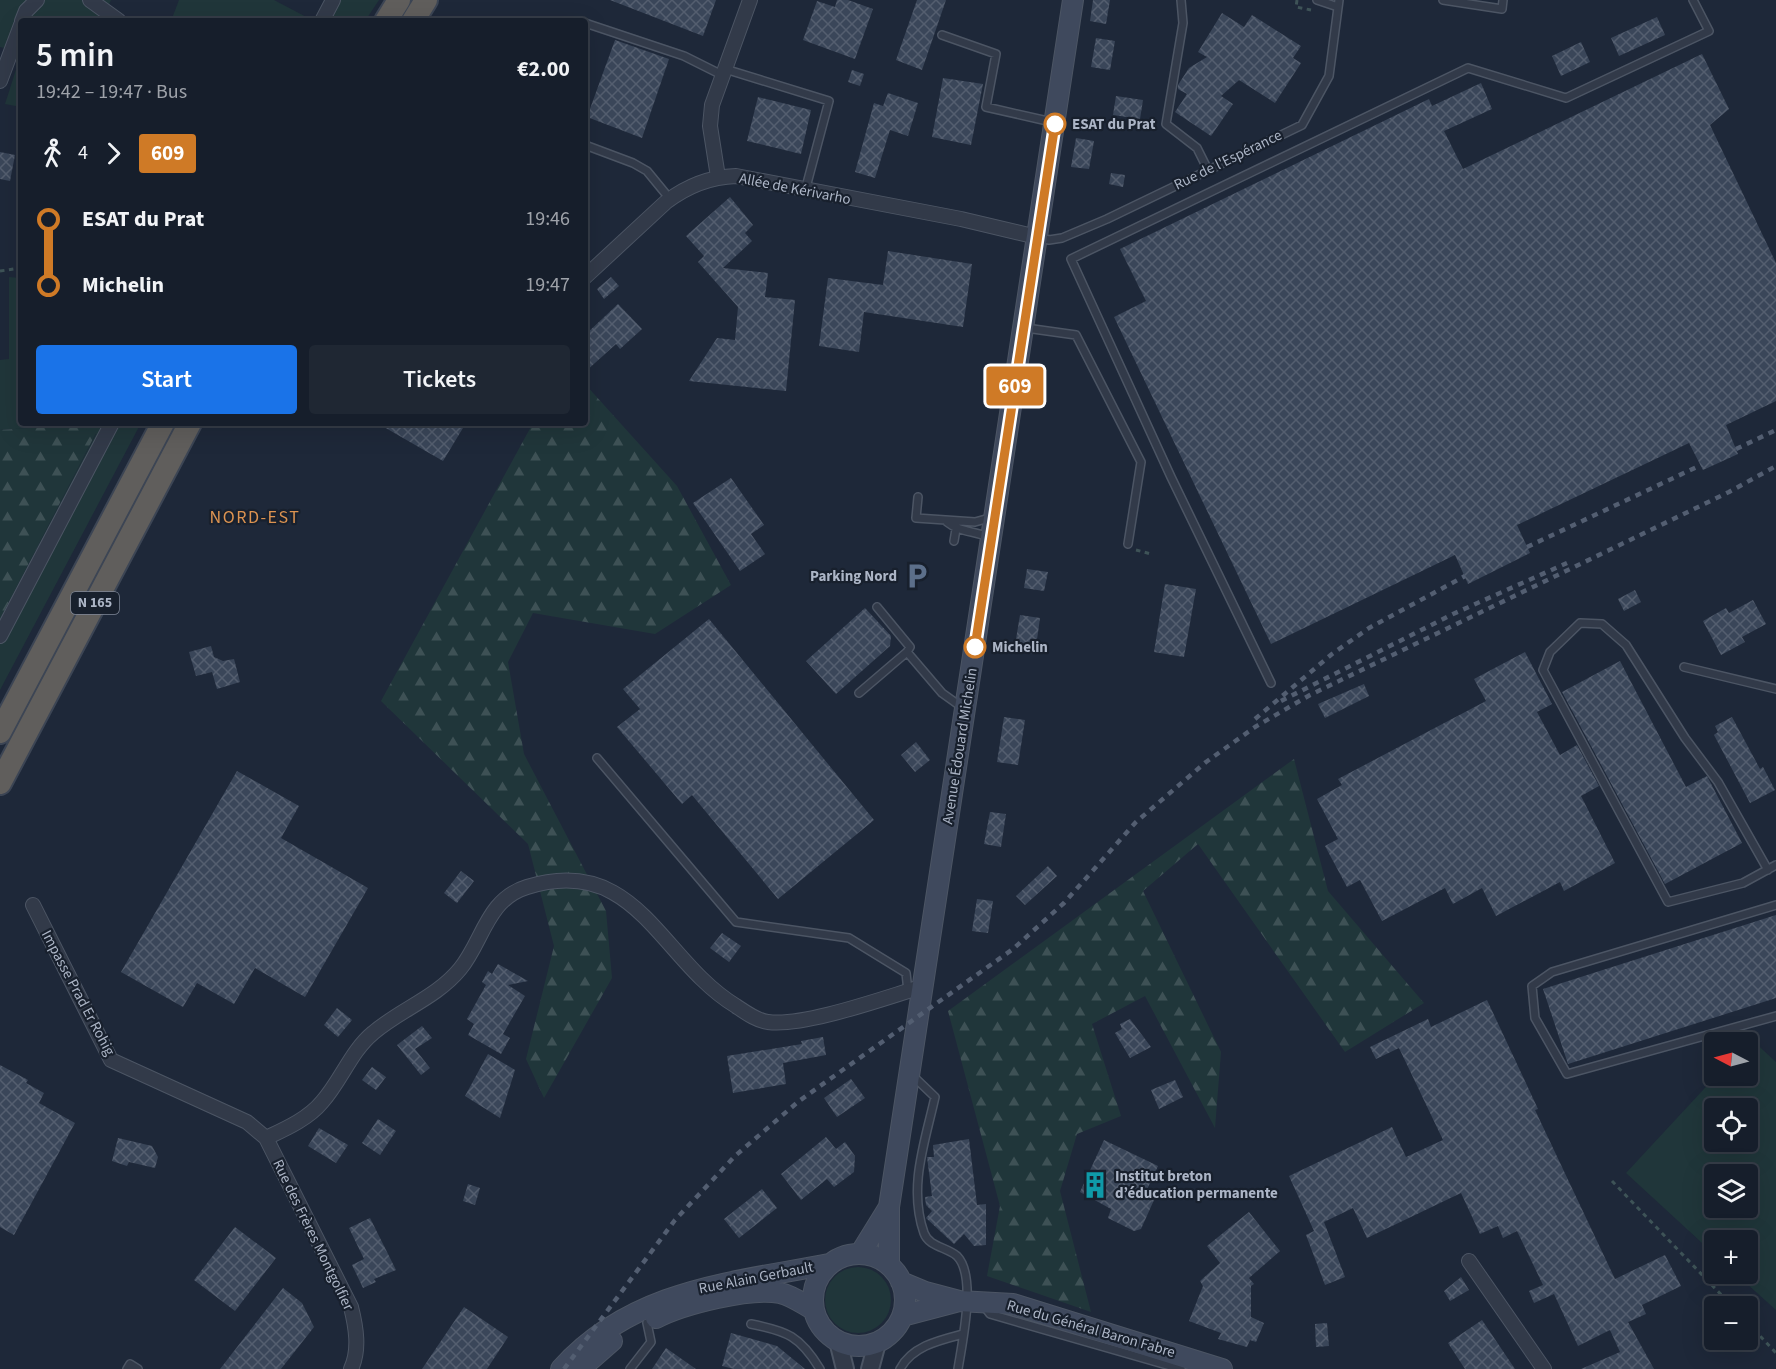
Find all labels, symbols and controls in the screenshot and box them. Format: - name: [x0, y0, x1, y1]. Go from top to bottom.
- text: 5 min: [36, 32, 114, 79]
- text: €2.00: [517, 53, 570, 85]
- text: 19:42 – 19:47 · Bus: [36, 78, 187, 106]
- marker: ESAT du Prat: [1044, 113, 1066, 135]
- place label: ESAT du Prat: [1072, 114, 1156, 135]
- street label: Rue de l'Espérance: [1170, 125, 1286, 195]
- icon: walk: [36, 137, 69, 170]
- icon: forward: [97, 137, 130, 170]
- text: 609: [151, 138, 184, 168]
- text: 4: [78, 139, 88, 167]
- street label: Allée de Kérivarho: [737, 168, 853, 210]
- text: ESAT du Prat: [82, 203, 204, 235]
- text: 19:46: [525, 205, 570, 233]
- text: Michelin: [82, 269, 164, 301]
- text: 19:47: [525, 271, 570, 299]
- button: Start: [36, 345, 297, 414]
- button: Tickets: [309, 345, 570, 414]
- line badge: 609: [980, 366, 1050, 406]
- text: 609: [998, 371, 1032, 401]
- district label: NORD-EST: [210, 505, 300, 530]
- parking icon: Parking Nord: [902, 561, 932, 591]
- place label: Parking Nord: [810, 566, 897, 587]
- road number: N 165: [71, 592, 119, 614]
- marker: Michelin: [964, 636, 986, 658]
- place label: Michelin: [992, 637, 1048, 658]
- street label: Avenue Édouard Michelin: [937, 666, 983, 826]
- street label: Impasse Prad Er Rohig: [36, 927, 120, 1060]
- north arrow: [1704, 1032, 1758, 1086]
- map controls: [1704, 1032, 1758, 1350]
- button: locate: [1704, 1098, 1758, 1152]
- street label: Rue des Frères Montgolfier: [267, 1156, 359, 1315]
- button: layers: [1704, 1164, 1758, 1218]
- place label: Institut breton d’éducation permanente: [1115, 1166, 1278, 1204]
- building icon: Institut breton d’éducation permanente: [1080, 1170, 1110, 1200]
- button: +: [1704, 1230, 1758, 1284]
- street label: Rue Alain Gerbault: [697, 1257, 815, 1299]
- street label: Rue du Général Baron Fabre: [1004, 1295, 1178, 1363]
- button: −: [1704, 1296, 1758, 1350]

